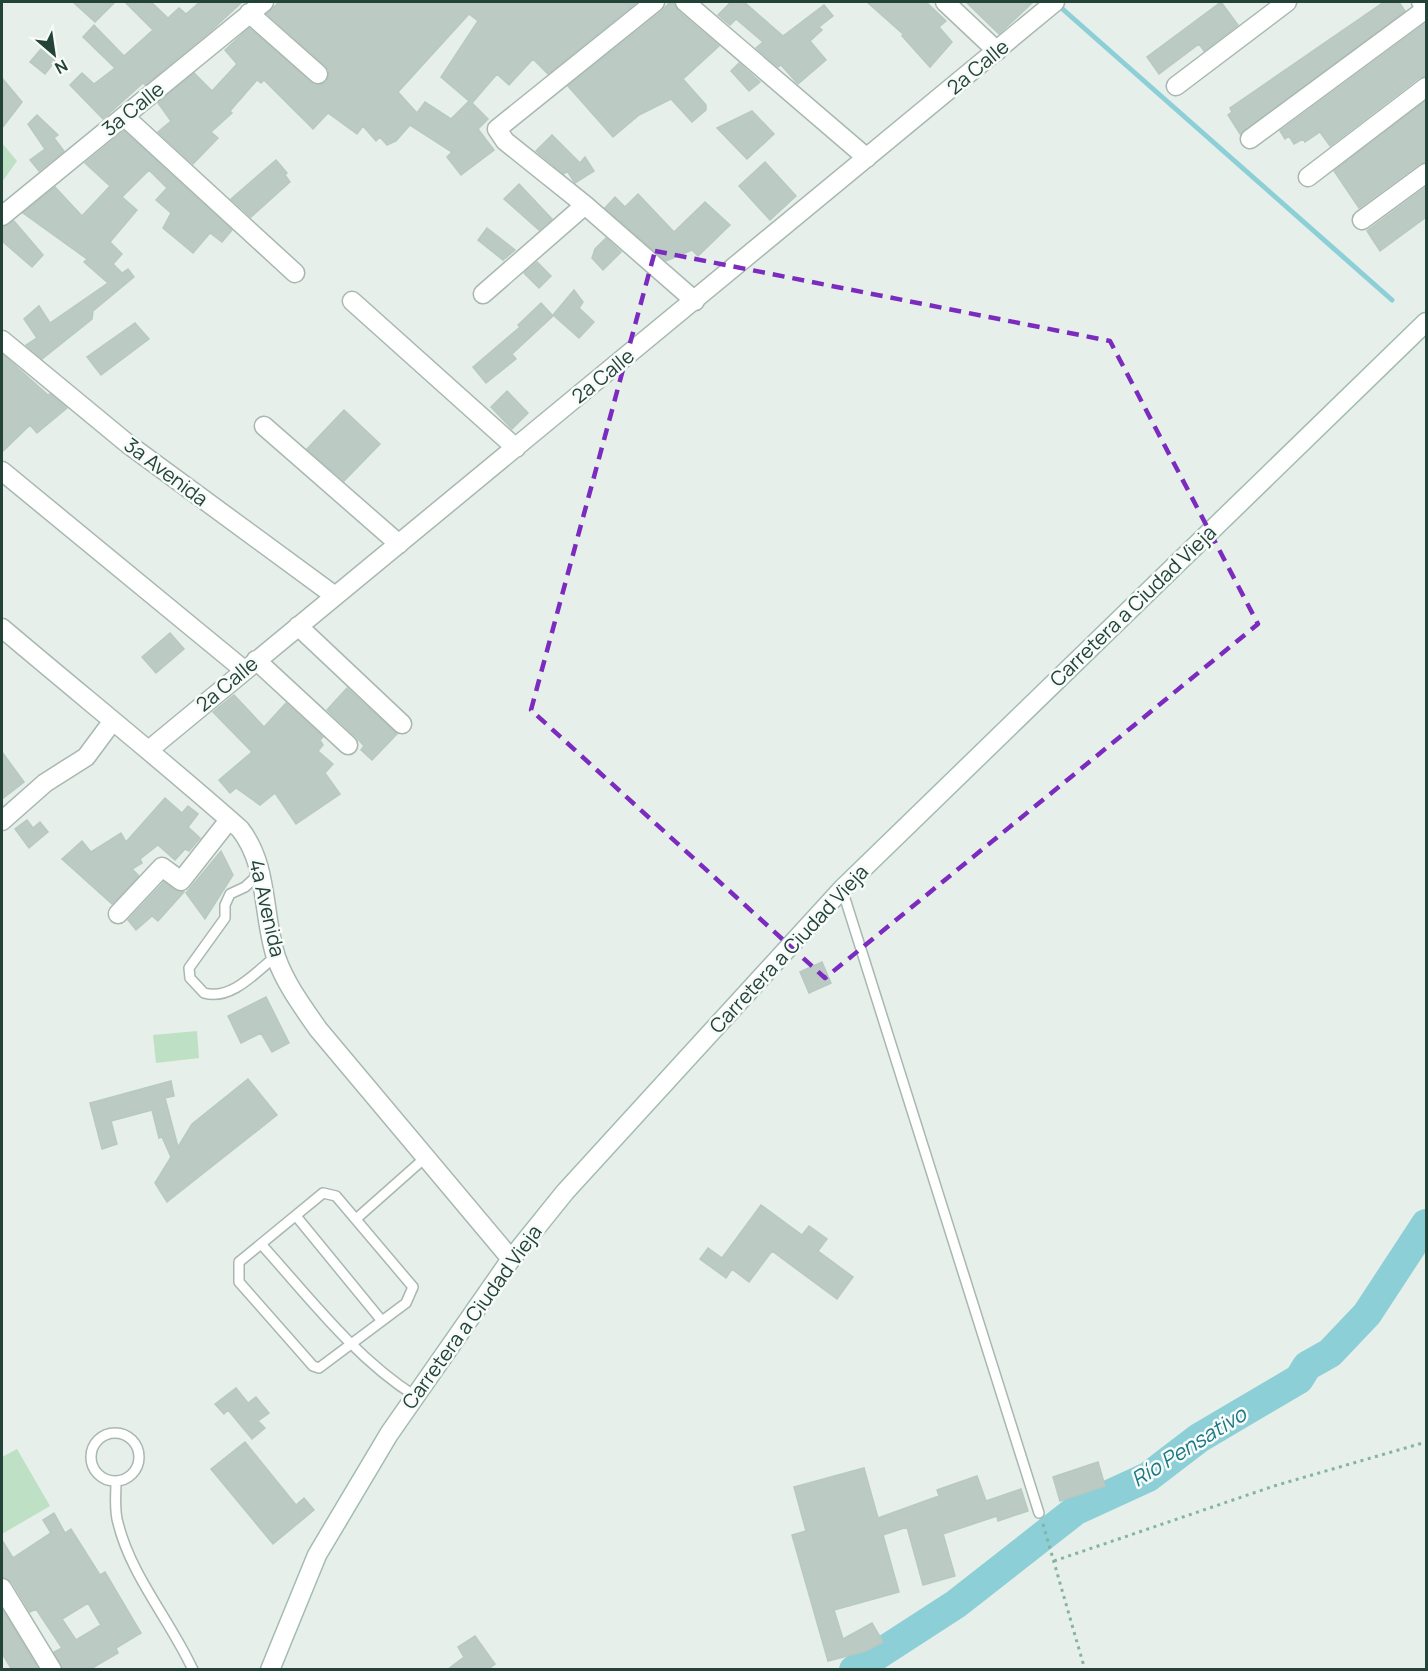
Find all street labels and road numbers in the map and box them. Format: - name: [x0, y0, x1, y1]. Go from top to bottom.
- street label: 2a Calle: [941, 33, 1014, 100]
- street label: 3a Calle: [96, 75, 169, 142]
- street label: 2a Calle: [566, 342, 640, 409]
- street label: 3a Avenida: [119, 431, 214, 512]
- street label: Carretera a Ciudad Vieja: [1044, 519, 1222, 692]
- street label: 2a Calle: [190, 650, 263, 717]
- street label: 4a Avenida: [243, 856, 292, 959]
- street label: Carretera a Ciudad Vieja: [703, 858, 874, 1039]
- street label: Carretera a Ciudad Vieja: [396, 1219, 548, 1414]

